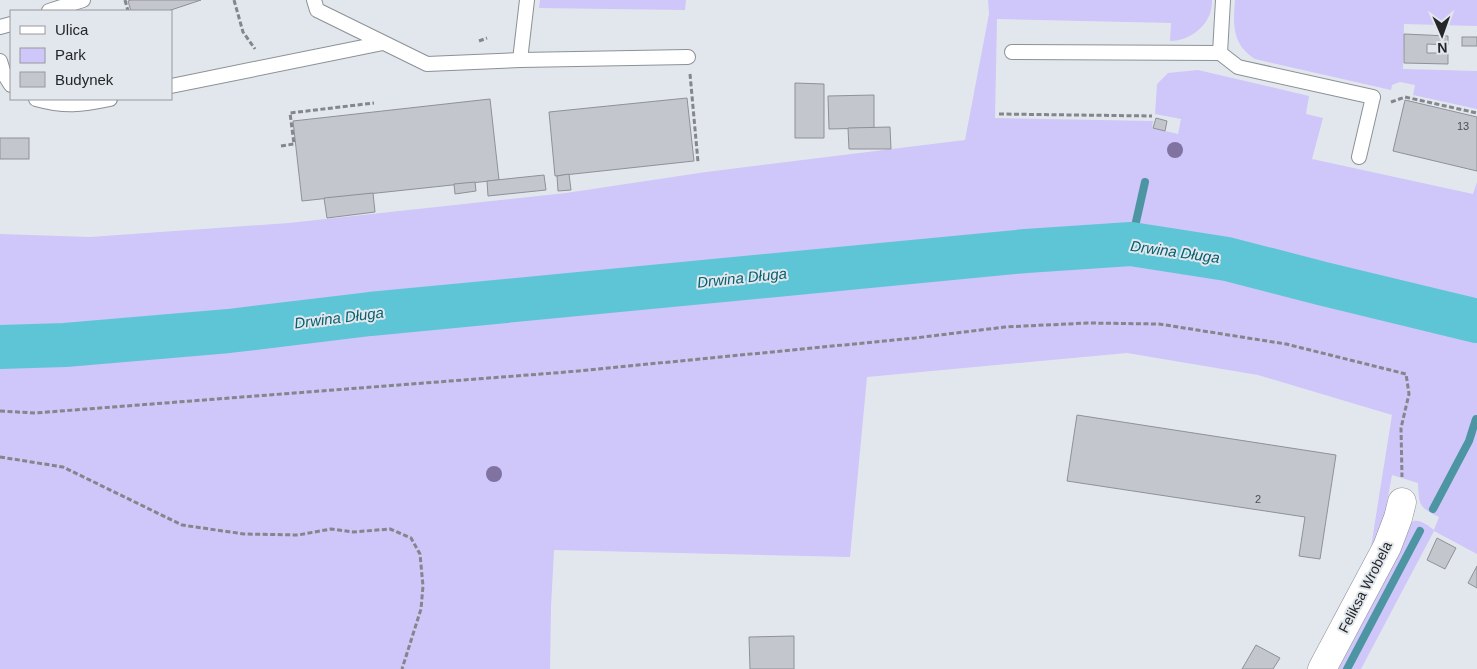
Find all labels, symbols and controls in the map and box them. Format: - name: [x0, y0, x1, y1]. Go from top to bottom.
- legend: [10, 10, 172, 100]
- north arrow: [1417, 10, 1467, 60]
- text: Ulica: [55, 21, 89, 38]
- text: N: [1437, 40, 1448, 56]
- text: Park: [55, 46, 86, 63]
- text: Budynek: [55, 71, 114, 88]
- house number: 13: [1457, 120, 1469, 132]
- water label: Drwina Długa: [1129, 237, 1221, 266]
- water label: Drwina Długa: [696, 264, 788, 291]
- water label: Drwina Długa: [293, 304, 385, 331]
- house number: 2: [1255, 493, 1261, 505]
- street label: Feliksa Wrobela: [1335, 539, 1395, 635]

